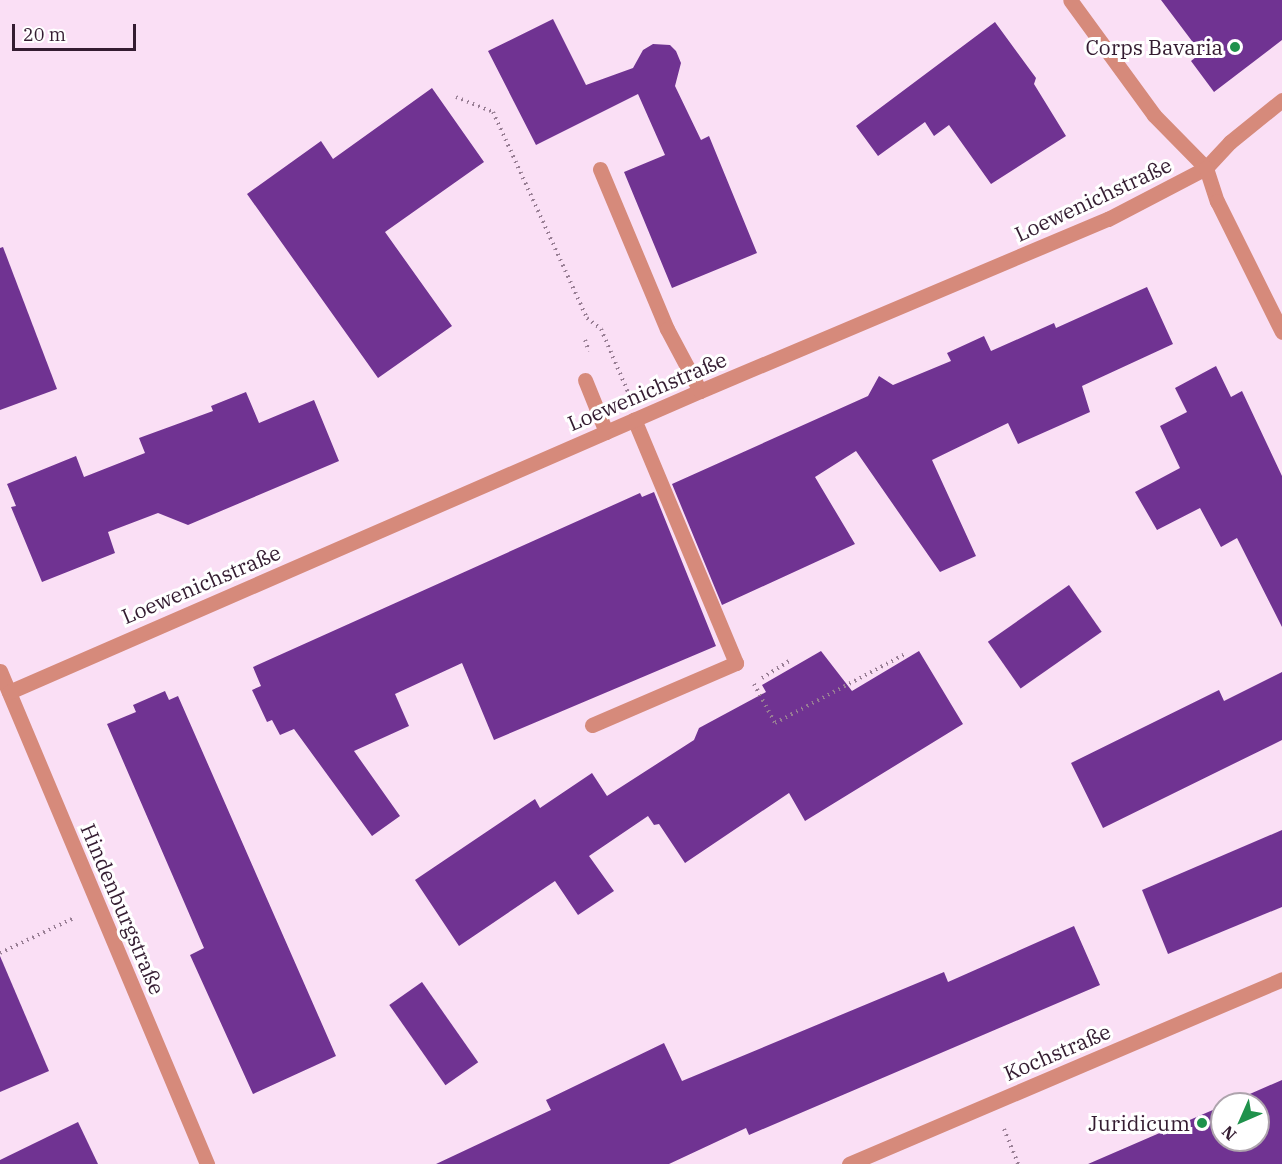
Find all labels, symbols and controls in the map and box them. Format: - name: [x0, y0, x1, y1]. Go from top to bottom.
- scale bar: [15, 12, 140, 50]
- text: 20 m: [23, 23, 66, 46]
- place label: Corps Bavaria: [1085, 34, 1223, 60]
- marker: Corps Bavaria: [1228, 40, 1242, 54]
- street label: Loewenichstraße: [1011, 152, 1175, 246]
- street label: Loewenichstraße: [564, 346, 730, 436]
- street label: Loewenichstraße: [118, 539, 284, 629]
- street label: Hindenburgstraße: [76, 820, 170, 998]
- street label: Kochstraße: [1000, 1018, 1114, 1086]
- north arrow: [1210, 1092, 1270, 1152]
- place label: Juridicum: [1088, 1110, 1190, 1136]
- marker: Juridicum: [1195, 1116, 1209, 1130]
- text: N: [1217, 1122, 1240, 1145]

